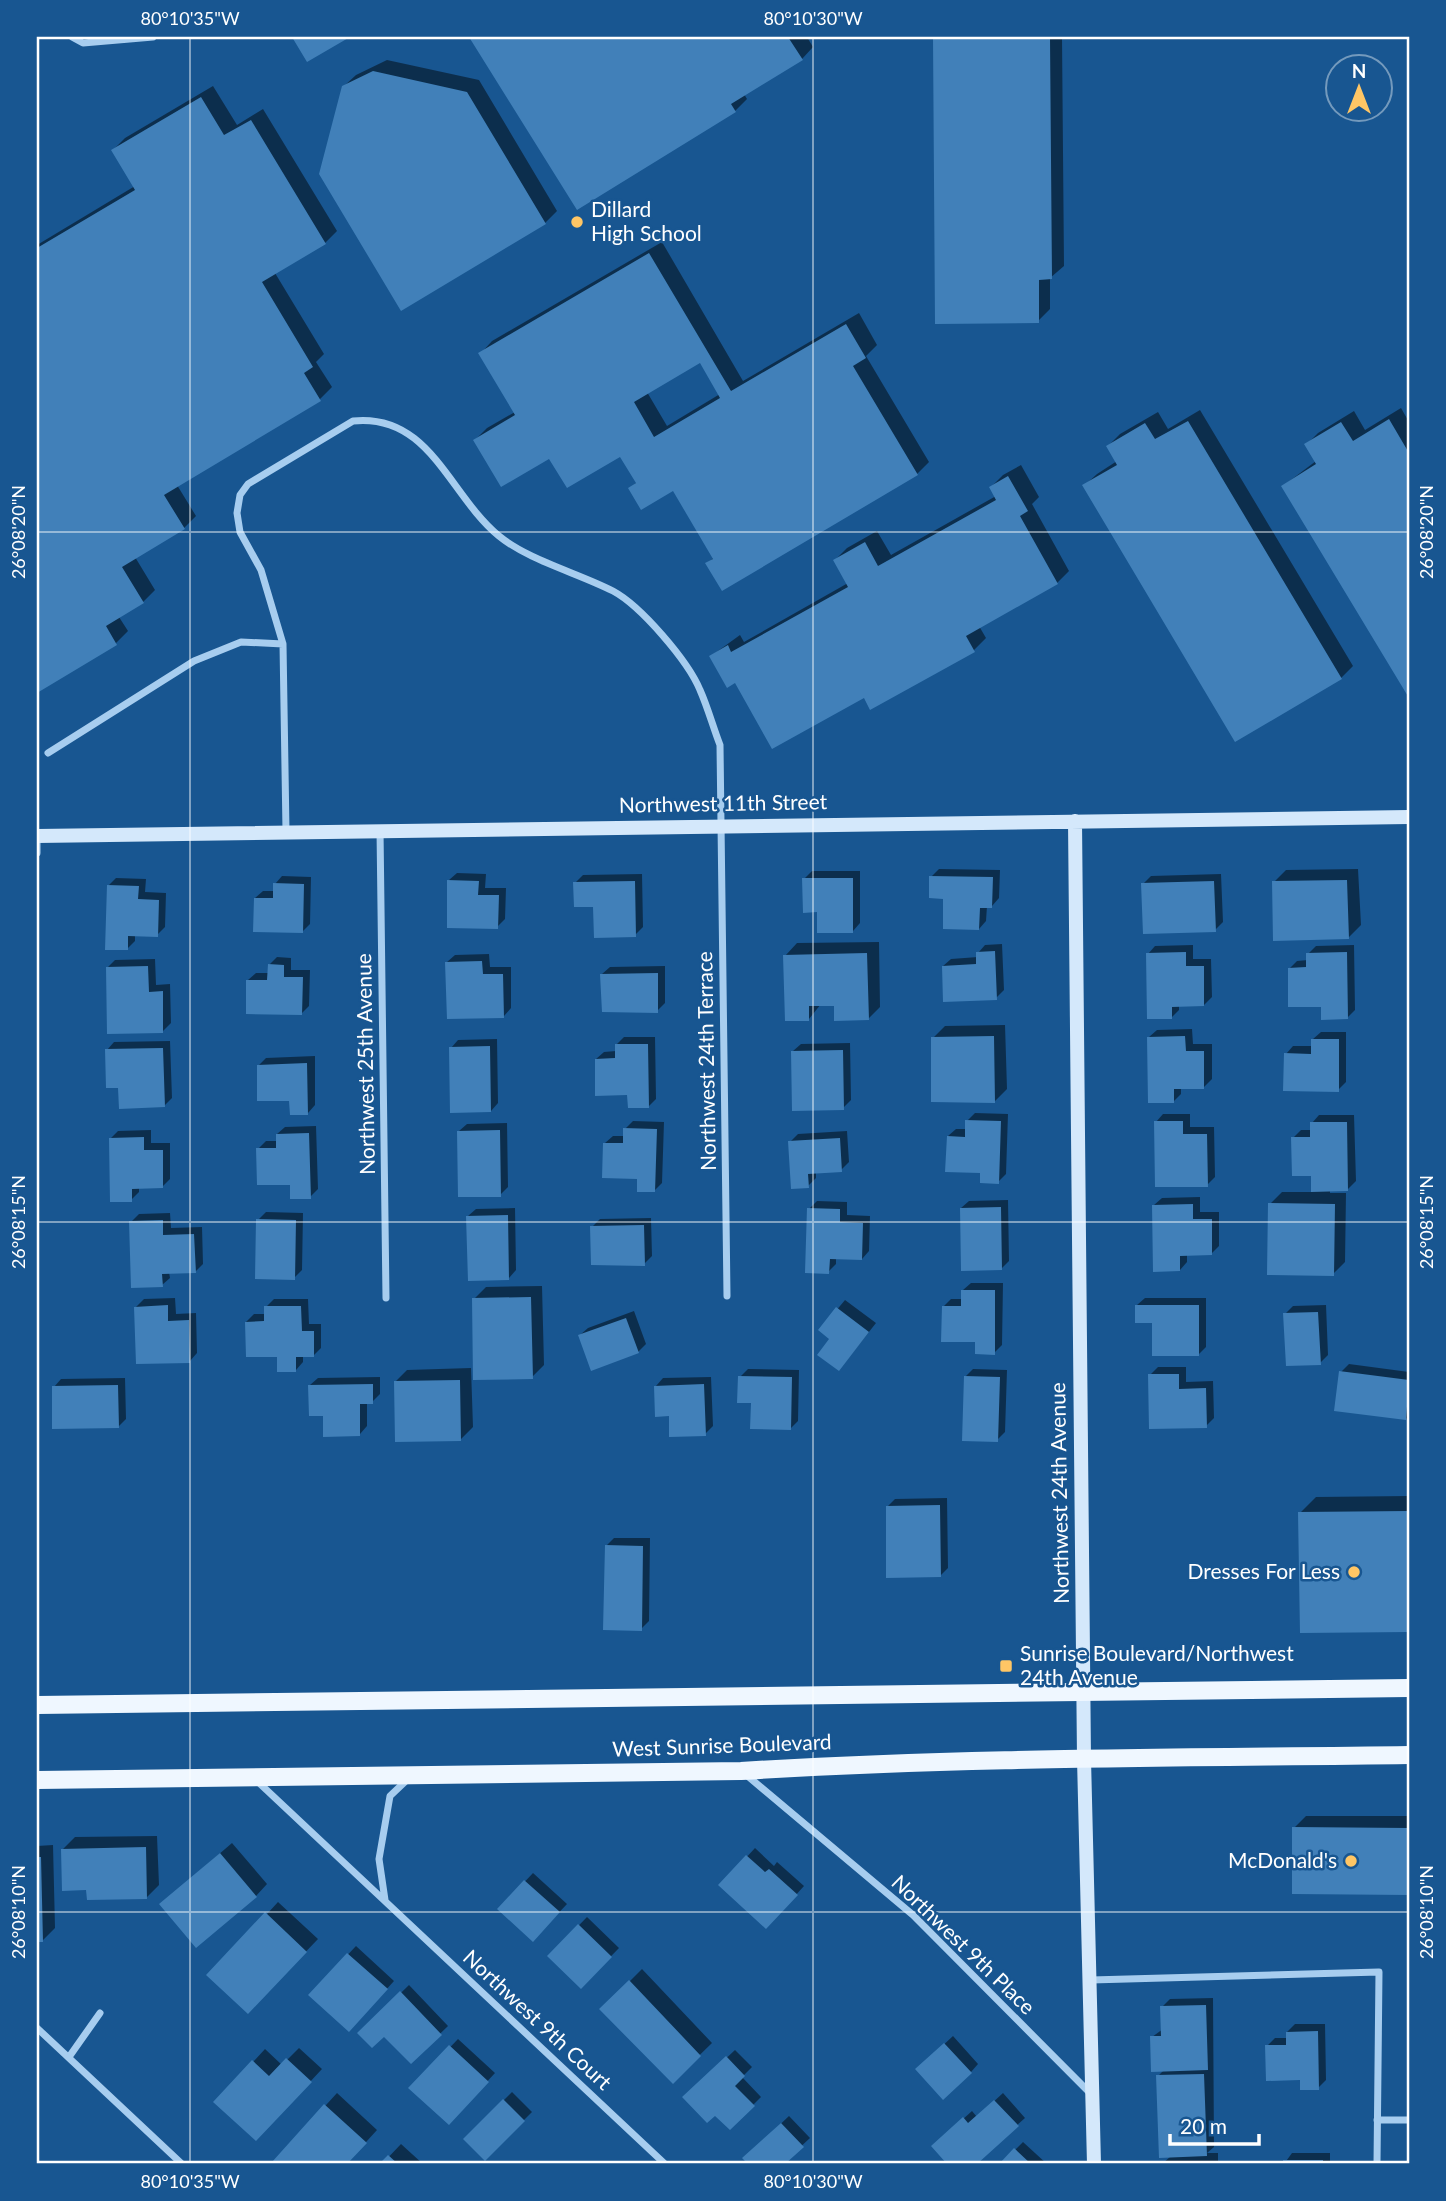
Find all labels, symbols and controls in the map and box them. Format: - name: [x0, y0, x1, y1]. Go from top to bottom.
- text: 80°10'35"W: [140, 7, 240, 29]
- text: 80°10'30"W: [763, 7, 863, 29]
- north arrow: [1324, 52, 1394, 122]
- text: N: [1352, 59, 1366, 82]
- place label: Dillard High School: [591, 196, 702, 245]
- marker: Dillard High School: [569, 214, 585, 230]
- text: 26°08'20"N: [7, 485, 29, 579]
- text: 26°08'20"N: [1415, 485, 1437, 579]
- street label: Northwest 11th Street: [619, 788, 828, 817]
- street label: Northwest 24th Terrace: [691, 951, 720, 1171]
- street label: Northwest 25th Avenue: [350, 953, 379, 1175]
- text: 26°08'15"N: [7, 1175, 29, 1269]
- text: 26°08'15"N: [1415, 1175, 1437, 1269]
- street label: Northwest 24th Avenue: [1044, 1382, 1073, 1604]
- place label: Dresses For Less: [1187, 1558, 1340, 1583]
- marker: Dresses For Less: [1346, 1564, 1362, 1580]
- place label: Sunrise Boulevard/Northwest 24th Avenue: [1020, 1640, 1294, 1689]
- marker: Sunrise Boulevard/Northwest 24th Avenue: [998, 1658, 1014, 1674]
- street label: West Sunrise Boulevard: [612, 1728, 832, 1761]
- place label: McDonald's: [1228, 1847, 1337, 1872]
- marker: McDonald's: [1343, 1853, 1359, 1869]
- text: 26°08'10"N: [7, 1865, 29, 1959]
- text: 26°08'10"N: [1415, 1865, 1437, 1959]
- street label: Northwest 9th Place: [887, 1869, 1041, 2019]
- street label: Northwest 9th Court: [459, 1944, 618, 2094]
- scale bar: [1170, 2103, 1259, 2147]
- text: 20 m: [1180, 2113, 1227, 2138]
- text: 80°10'35"W: [140, 2170, 240, 2192]
- text: 80°10'30"W: [763, 2170, 863, 2192]

